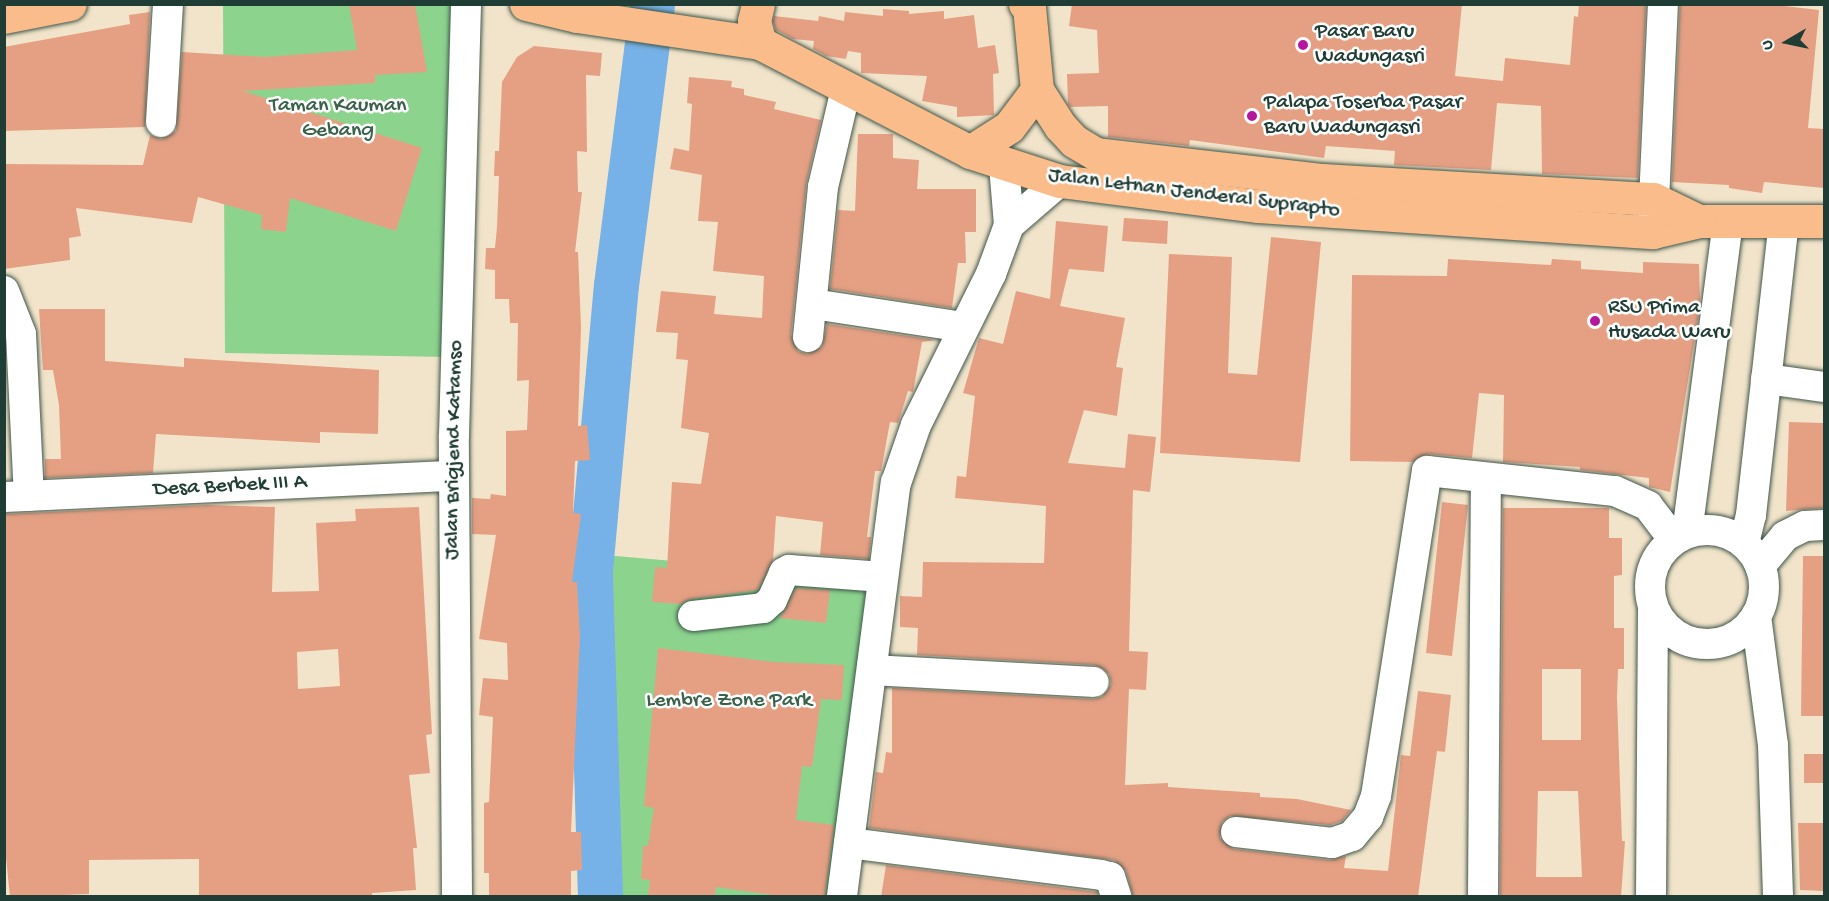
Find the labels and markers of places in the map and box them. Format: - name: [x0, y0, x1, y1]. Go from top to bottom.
- place label: Pasar Baru Wadungasri: [1315, 19, 1425, 70]
- marker: Pasar Baru Wadungasri: [1296, 38, 1310, 52]
- place label: Palapa Toserba Pasar Baru Wadungasri: [1264, 90, 1462, 142]
- marker: Palapa Toserba Pasar Baru Wadungasri: [1245, 109, 1259, 123]
- place label: RSU Prima Husada Waru: [1608, 295, 1731, 346]
- marker: RSU Prima Husada Waru: [1586, 312, 1604, 330]

